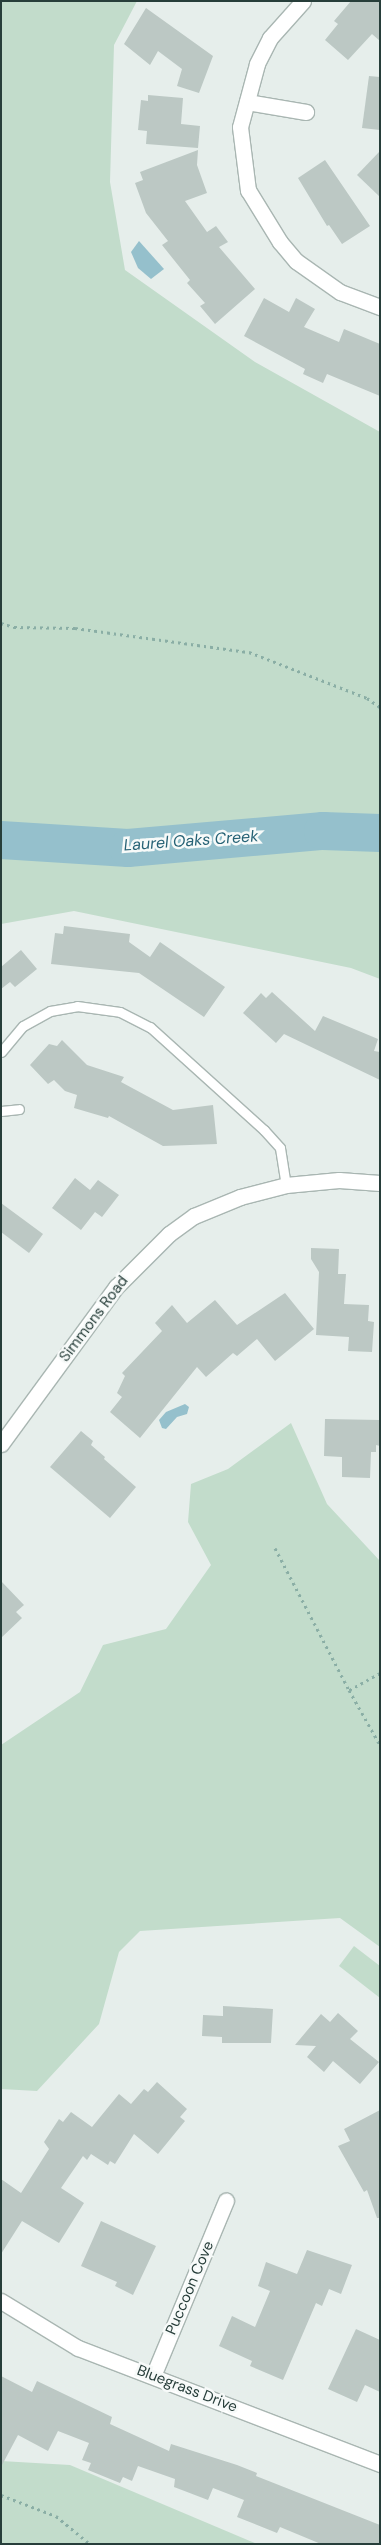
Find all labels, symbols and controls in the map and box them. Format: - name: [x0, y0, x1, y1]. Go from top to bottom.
- water label: Laurel Oaks Creek: [123, 827, 259, 855]
- street label: Simmons Road: [56, 1272, 132, 1366]
- street label: Puccoon Cove: [162, 2238, 218, 2338]
- street label: Bluegrass Drive: [134, 2362, 240, 2416]

